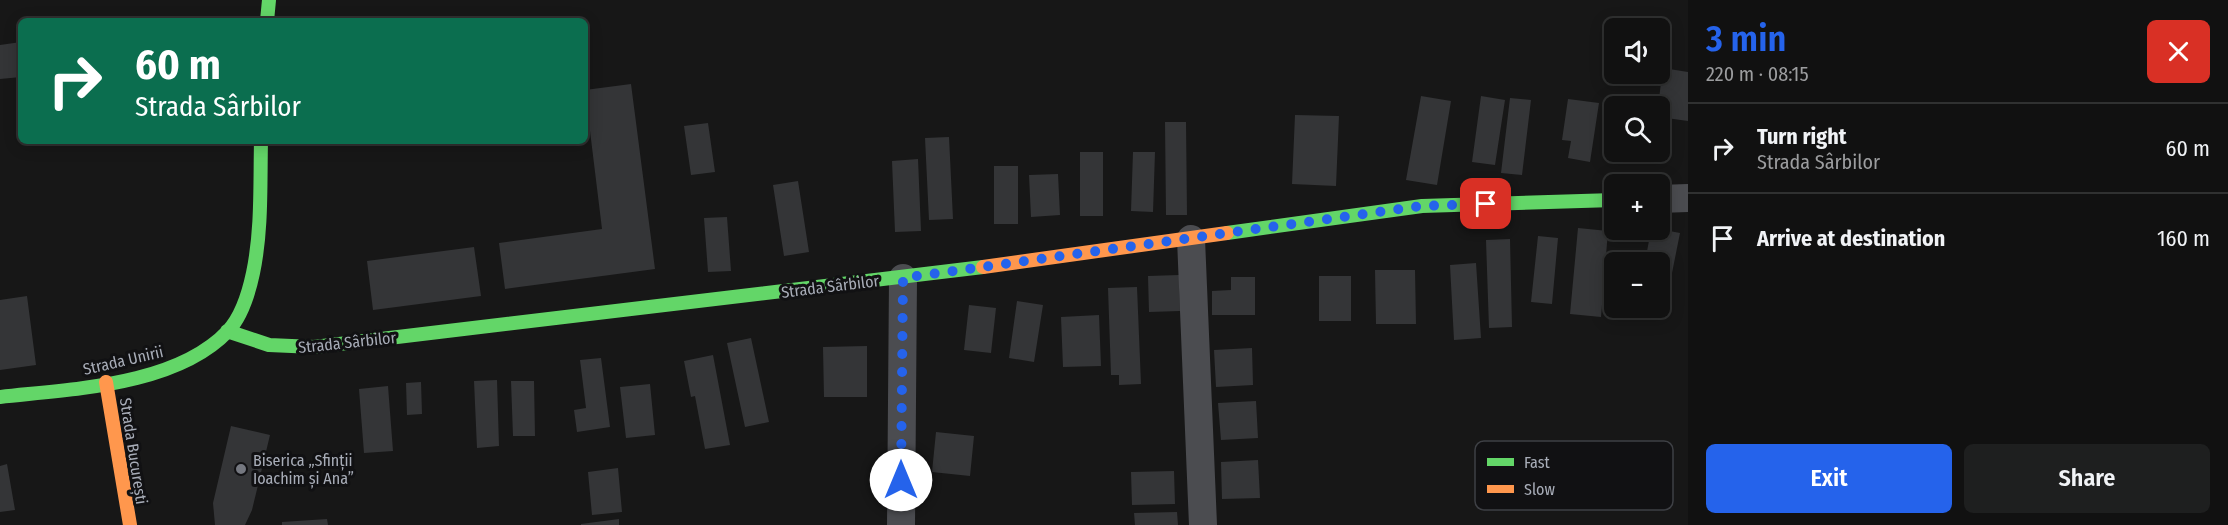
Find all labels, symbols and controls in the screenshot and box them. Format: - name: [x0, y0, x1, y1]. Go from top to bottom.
- text: 3 min: [1706, 17, 1786, 61]
- map controls: [1604, 18, 1670, 318]
- button: sound: [1604, 18, 1670, 84]
- button: close: [2147, 20, 2210, 83]
- text: 60 m: [135, 40, 221, 90]
- icon: right: [36, 42, 114, 120]
- text: 220 m · 08:15: [1706, 62, 1809, 86]
- text: Strada Sârbilor: [135, 91, 301, 123]
- button: search: [1604, 96, 1670, 162]
- text: Turn right: [1757, 123, 1846, 150]
- icon: right: [1706, 132, 1739, 165]
- text: 60 m: [2166, 135, 2210, 162]
- text: Strada Sârbilor: [1757, 150, 1880, 174]
- button: +: [1604, 174, 1670, 240]
- pin: [1460, 178, 1511, 229]
- icon: arrive: [1469, 187, 1502, 220]
- icon: arrive: [1706, 222, 1739, 255]
- text: Arrive at destination: [1757, 225, 1945, 252]
- text: 160 m: [2157, 225, 2210, 252]
- button: −: [1604, 252, 1670, 318]
- street label: Strada Sârbilor: [780, 271, 880, 302]
- street label: Strada Sârbilor: [297, 328, 397, 357]
- street label: Strada Unirii: [81, 342, 165, 379]
- street label: Strada București: [115, 396, 151, 506]
- legend: [1475, 441, 1673, 510]
- button: Exit: [1706, 444, 1952, 513]
- button: Share: [1964, 444, 2210, 513]
- position arrow: [869, 448, 933, 512]
- place label: Biserica „Sfinții Ioachim și Ana”: [253, 451, 354, 489]
- text: Fast: [1524, 453, 1551, 472]
- marker: Biserica „Sfinții Ioachim și Ana”: [234, 462, 248, 476]
- text: Slow: [1524, 480, 1555, 499]

